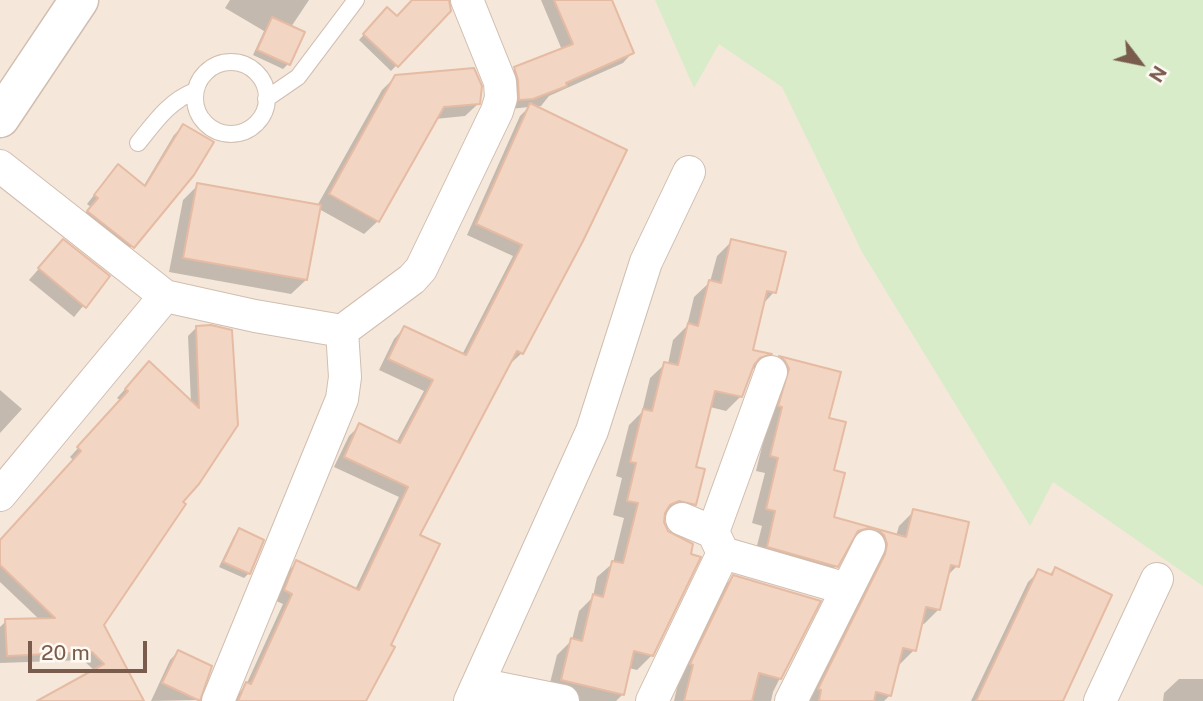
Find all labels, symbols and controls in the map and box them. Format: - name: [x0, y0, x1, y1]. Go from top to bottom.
- north arrow: [1105, 28, 1175, 98]
- text: N: [1145, 62, 1171, 86]
- scale bar: [32, 628, 150, 672]
- text: 20 m: [41, 640, 90, 665]

